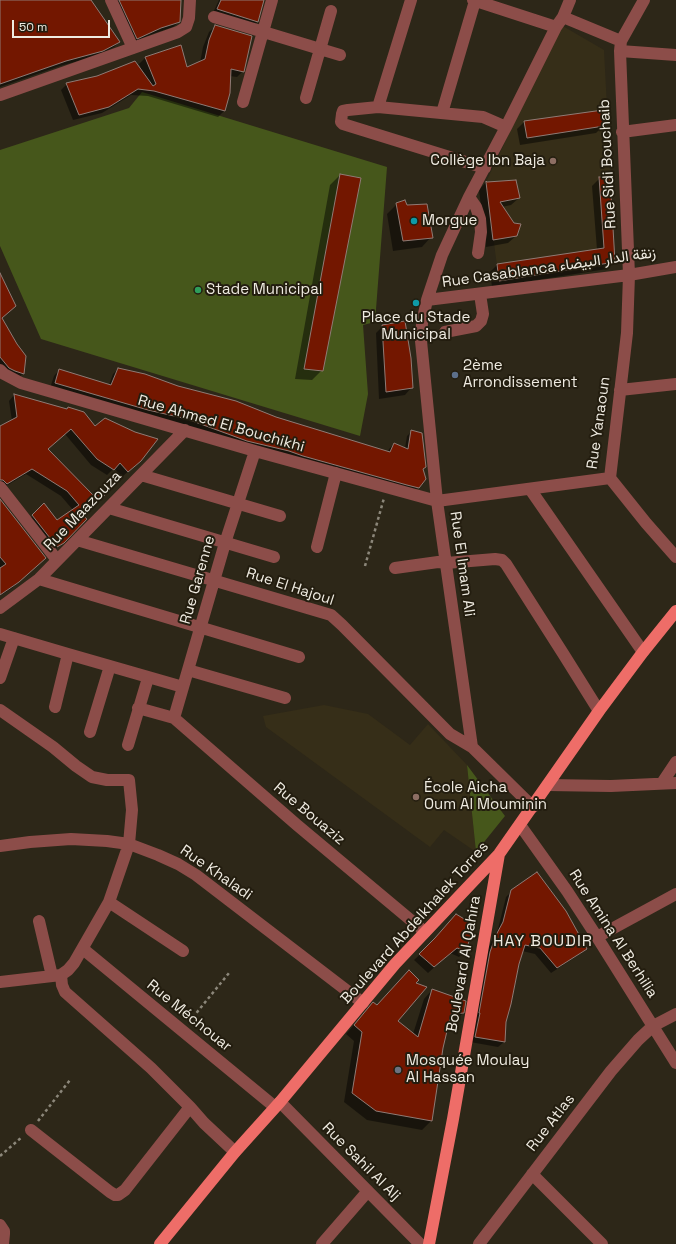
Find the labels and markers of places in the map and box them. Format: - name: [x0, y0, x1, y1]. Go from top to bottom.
- place label: Collège Ibn Baja: [430, 152, 545, 170]
- marker: Collège Ibn Baja: [548, 156, 558, 166]
- place label: Morgue: [422, 212, 477, 230]
- marker: Morgue: [409, 216, 419, 226]
- place label: Stade Municipal: [206, 281, 322, 299]
- marker: Stade Municipal: [193, 285, 203, 295]
- marker: Place du Stade Municipal: [411, 298, 421, 308]
- place label: Place du Stade Municipal: [362, 309, 470, 344]
- place label: 2ème Arrondissement: [463, 357, 578, 392]
- marker: 2ème Arrondissement: [450, 370, 460, 380]
- place label: École Aicha Oum Al Mouminin: [424, 779, 547, 814]
- marker: École Aicha Oum Al Mouminin: [411, 792, 421, 802]
- place label: Mosquée Moulay Al Hassan: [406, 1052, 529, 1087]
- marker: Mosquée Moulay Al Hassan: [393, 1065, 403, 1075]

